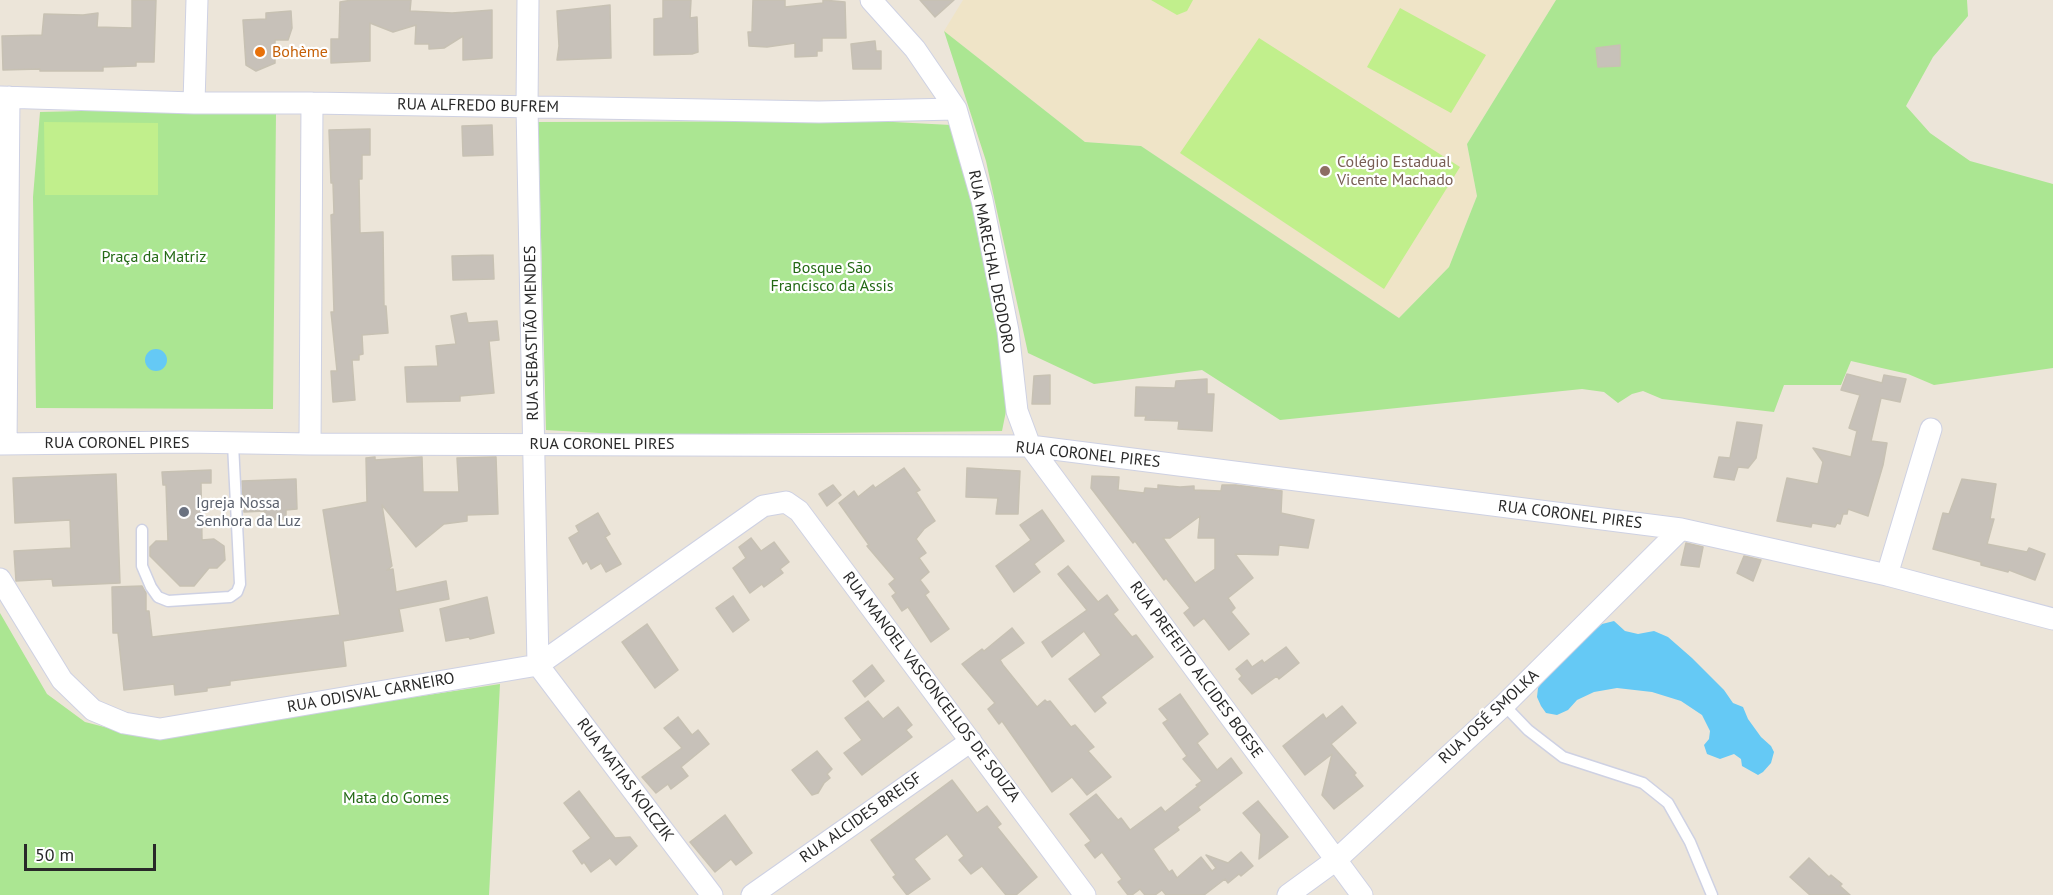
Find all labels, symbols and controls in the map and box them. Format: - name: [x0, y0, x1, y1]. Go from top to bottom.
- place label: Bohème: [272, 42, 328, 62]
- marker: Bohème: [253, 45, 267, 59]
- street label: RUA ALFREDO BUFREM: [397, 95, 559, 117]
- place label: Colégio Estadual Vicente Machado: [1337, 152, 1453, 190]
- marker: Colégio Estadual Vicente Machado: [1318, 164, 1332, 178]
- street label: RUA MARECHAL DEODORO: [964, 169, 1018, 355]
- street label: RUA SEBASTIÃO MENDES: [521, 245, 543, 421]
- park label: Praça da Matriz: [102, 247, 206, 267]
- park label: Bosque São Francisco da Assis: [770, 258, 894, 296]
- street label: RUA CORONEL PIRES: [44, 433, 190, 453]
- street label: RUA CORONEL PIRES: [529, 434, 675, 454]
- street label: RUA CORONEL PIRES: [1015, 438, 1161, 472]
- place label: Igreja Nossa Senhora da Luz: [196, 493, 301, 531]
- street label: RUA CORONEL PIRES: [1497, 497, 1643, 533]
- marker: Igreja Nossa Senhora da Luz: [177, 505, 191, 519]
- street label: RUA MANOEL VASCONCELLOS DE SOUZA: [838, 568, 1024, 806]
- street label: RUA PREFEITO ALCIDES BOESE: [1125, 578, 1267, 762]
- street label: RUA JOSÉ SMOLKA: [1435, 666, 1543, 768]
- street label: RUA ODISVAL CARNEIRO: [286, 669, 456, 717]
- street label: RUA MATIAS KOLCZIK: [572, 715, 678, 845]
- street label: RUA ALCIDES BREISF: [796, 769, 926, 867]
- park label: Mata do Gomes: [343, 788, 449, 808]
- scale bar: [27, 832, 159, 870]
- text: 50 m: [35, 843, 74, 866]

